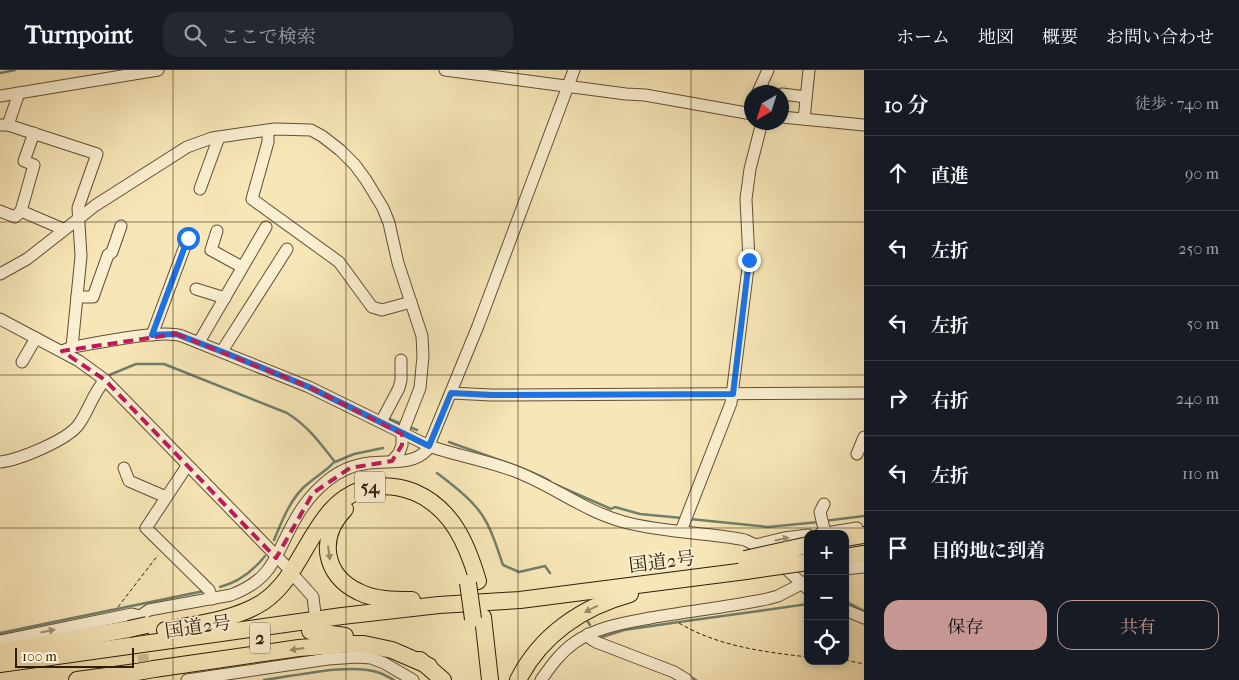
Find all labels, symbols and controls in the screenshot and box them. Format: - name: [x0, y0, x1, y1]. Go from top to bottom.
- search box: [163, 12, 513, 57]
- text: Turnpoint: [25, 21, 133, 49]
- icon: search: [181, 21, 209, 49]
- text: ここで検索: [221, 26, 316, 48]
- text: ホーム: [896, 27, 950, 48]
- text: 地図: [978, 27, 1014, 48]
- text: 概要: [1042, 27, 1078, 48]
- text: お問い合わせ: [1106, 27, 1214, 48]
- north arrow: [744, 85, 789, 130]
- text: 10 分: [884, 93, 928, 117]
- text: 徒歩 · 740 m: [1135, 94, 1219, 113]
- icon: ahead: [884, 159, 912, 187]
- text: 90 m: [1185, 164, 1219, 183]
- text: 直進: [931, 165, 969, 187]
- route start: [177, 227, 200, 250]
- icon: left: [884, 234, 912, 262]
- text: 250 m: [1178, 239, 1219, 258]
- text: 左折: [931, 240, 969, 262]
- route end: [738, 249, 761, 272]
- icon: left: [884, 309, 912, 337]
- text: 50 m: [1187, 314, 1219, 333]
- text: 左折: [931, 315, 969, 337]
- icon: right: [884, 384, 912, 412]
- text: 240 m: [1176, 389, 1219, 408]
- text: 右折: [931, 390, 969, 412]
- icon: left: [884, 459, 912, 487]
- text: 110 m: [1182, 464, 1219, 483]
- text: 左折: [931, 465, 969, 487]
- road number: 54: [355, 472, 385, 502]
- map controls: [804, 530, 849, 665]
- button: +: [804, 530, 849, 575]
- icon: arrive: [884, 534, 912, 562]
- one-way arrow: [774, 535, 790, 543]
- text: 目的地に到着: [931, 540, 1045, 562]
- one-way arrow: [325, 545, 333, 561]
- street label: 国道2号: [628, 547, 696, 577]
- button: −: [804, 575, 849, 620]
- button: 保存: [884, 600, 1047, 650]
- button: 共有: [1057, 600, 1219, 650]
- one-way arrow: [584, 605, 598, 613]
- street label: 国道2号: [163, 611, 233, 643]
- button: locate: [804, 620, 849, 665]
- road number: 2: [250, 622, 270, 654]
- one-way arrow: [40, 627, 56, 635]
- scale bar: [15, 645, 134, 668]
- one-way arrow: [288, 645, 304, 653]
- text: 100 m: [22, 648, 57, 665]

